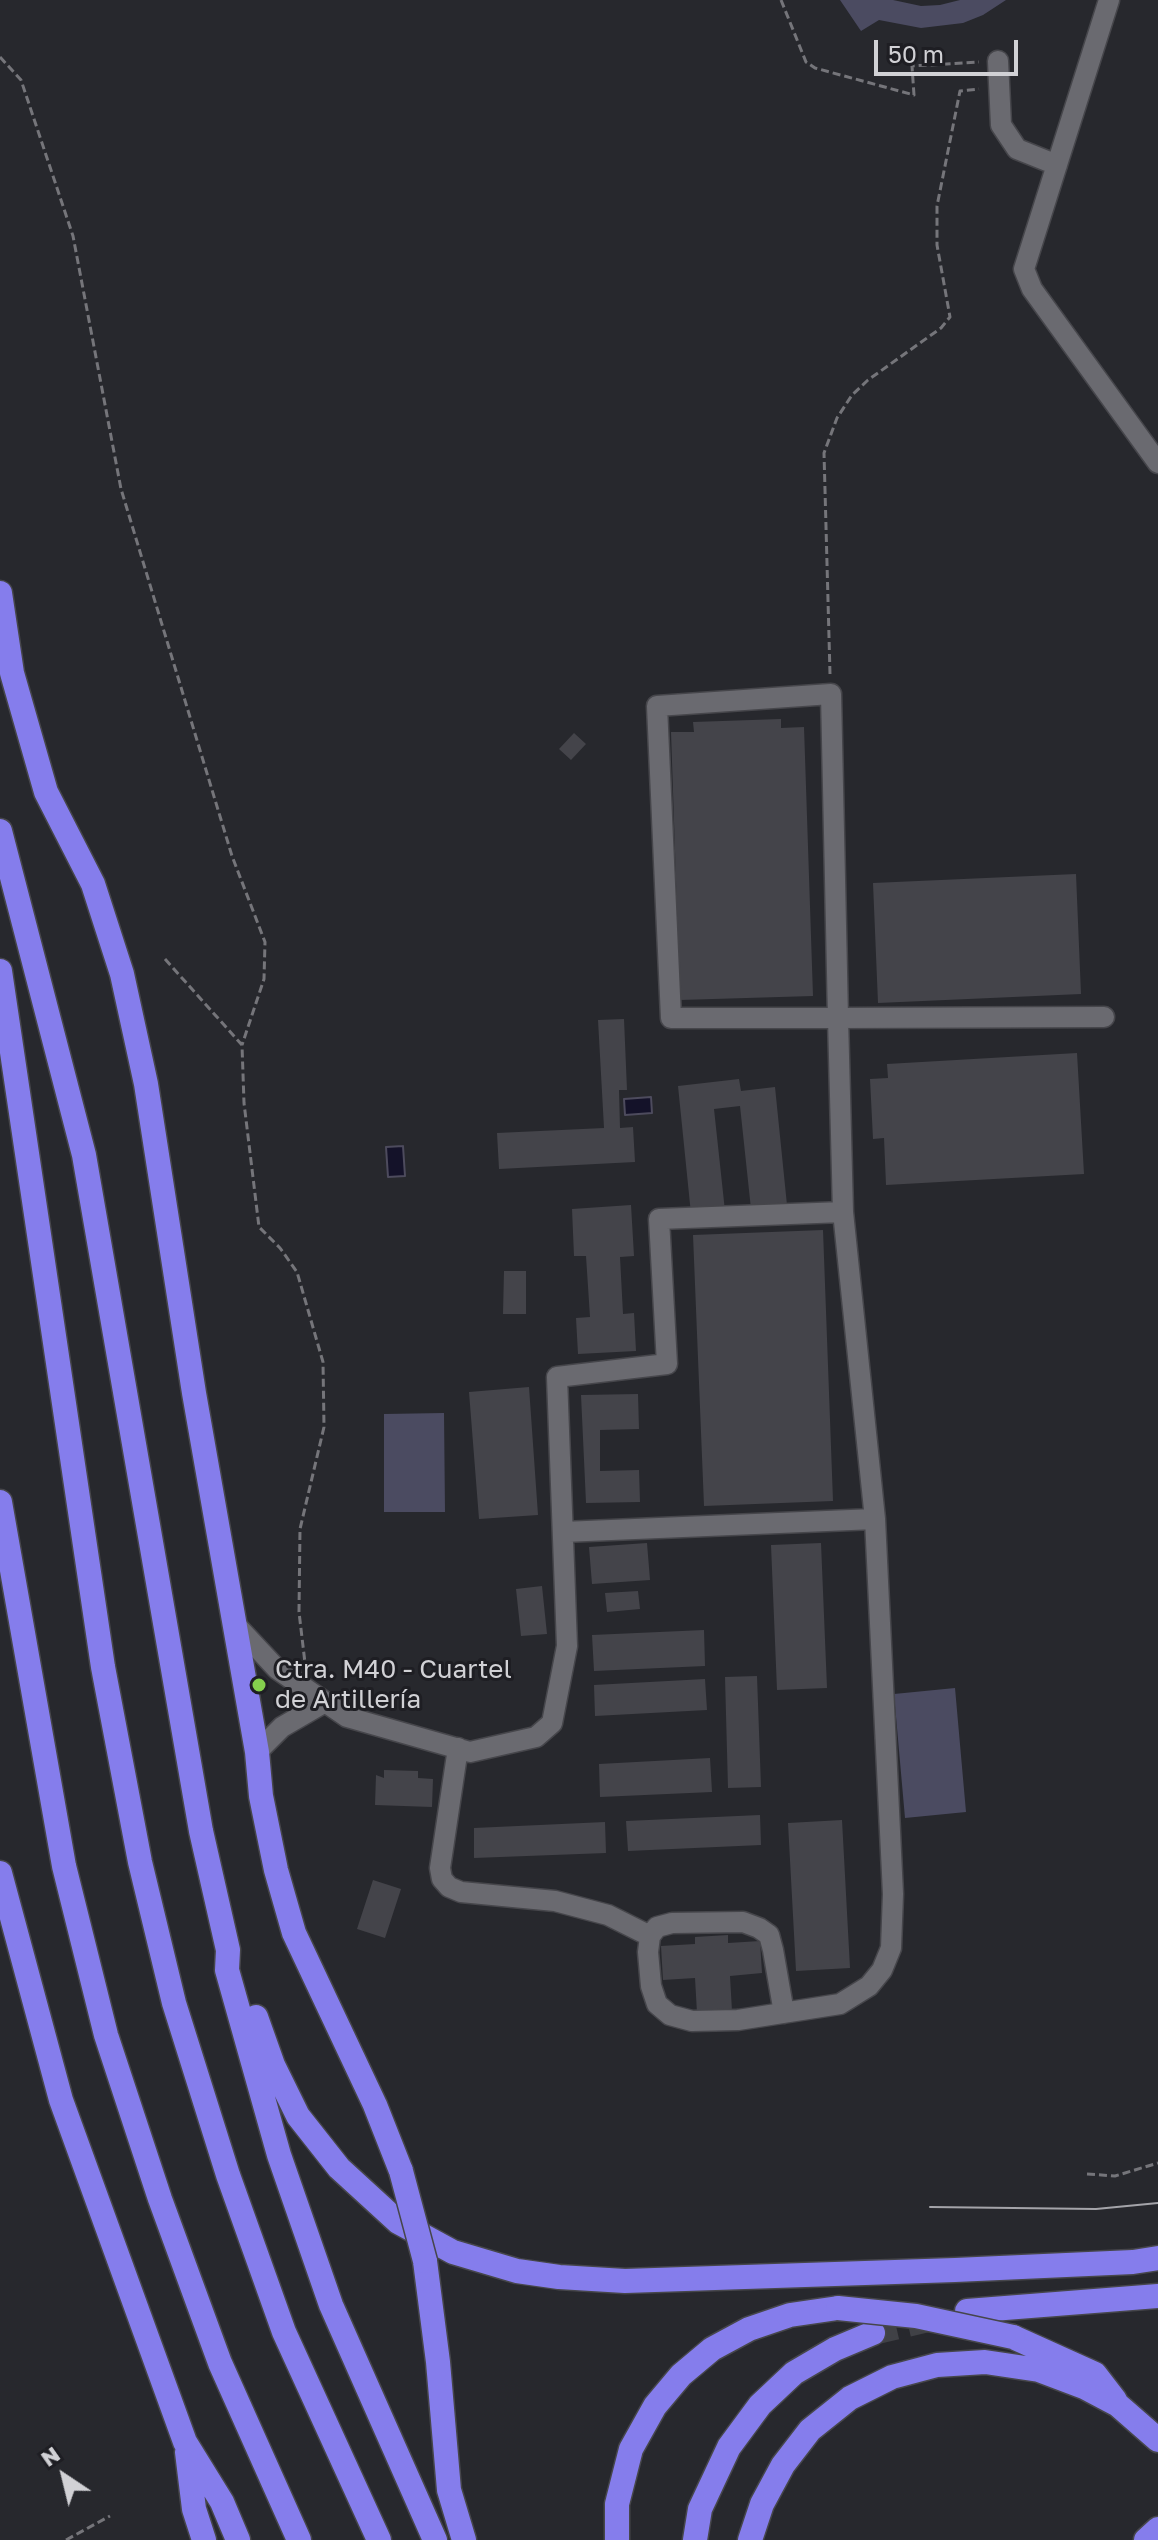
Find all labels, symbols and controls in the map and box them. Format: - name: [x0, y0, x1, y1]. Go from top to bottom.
- scale bar: [878, 24, 1022, 74]
- text: 50 m: [888, 39, 944, 68]
- place label: Ctra. M40 - Cuartel de Artillería: [275, 1654, 512, 1716]
- marker: Ctra. M40 - Cuartel de Artillería: [250, 1676, 268, 1694]
- north arrow: [24, 2436, 104, 2516]
- text: N: [35, 2440, 65, 2472]

